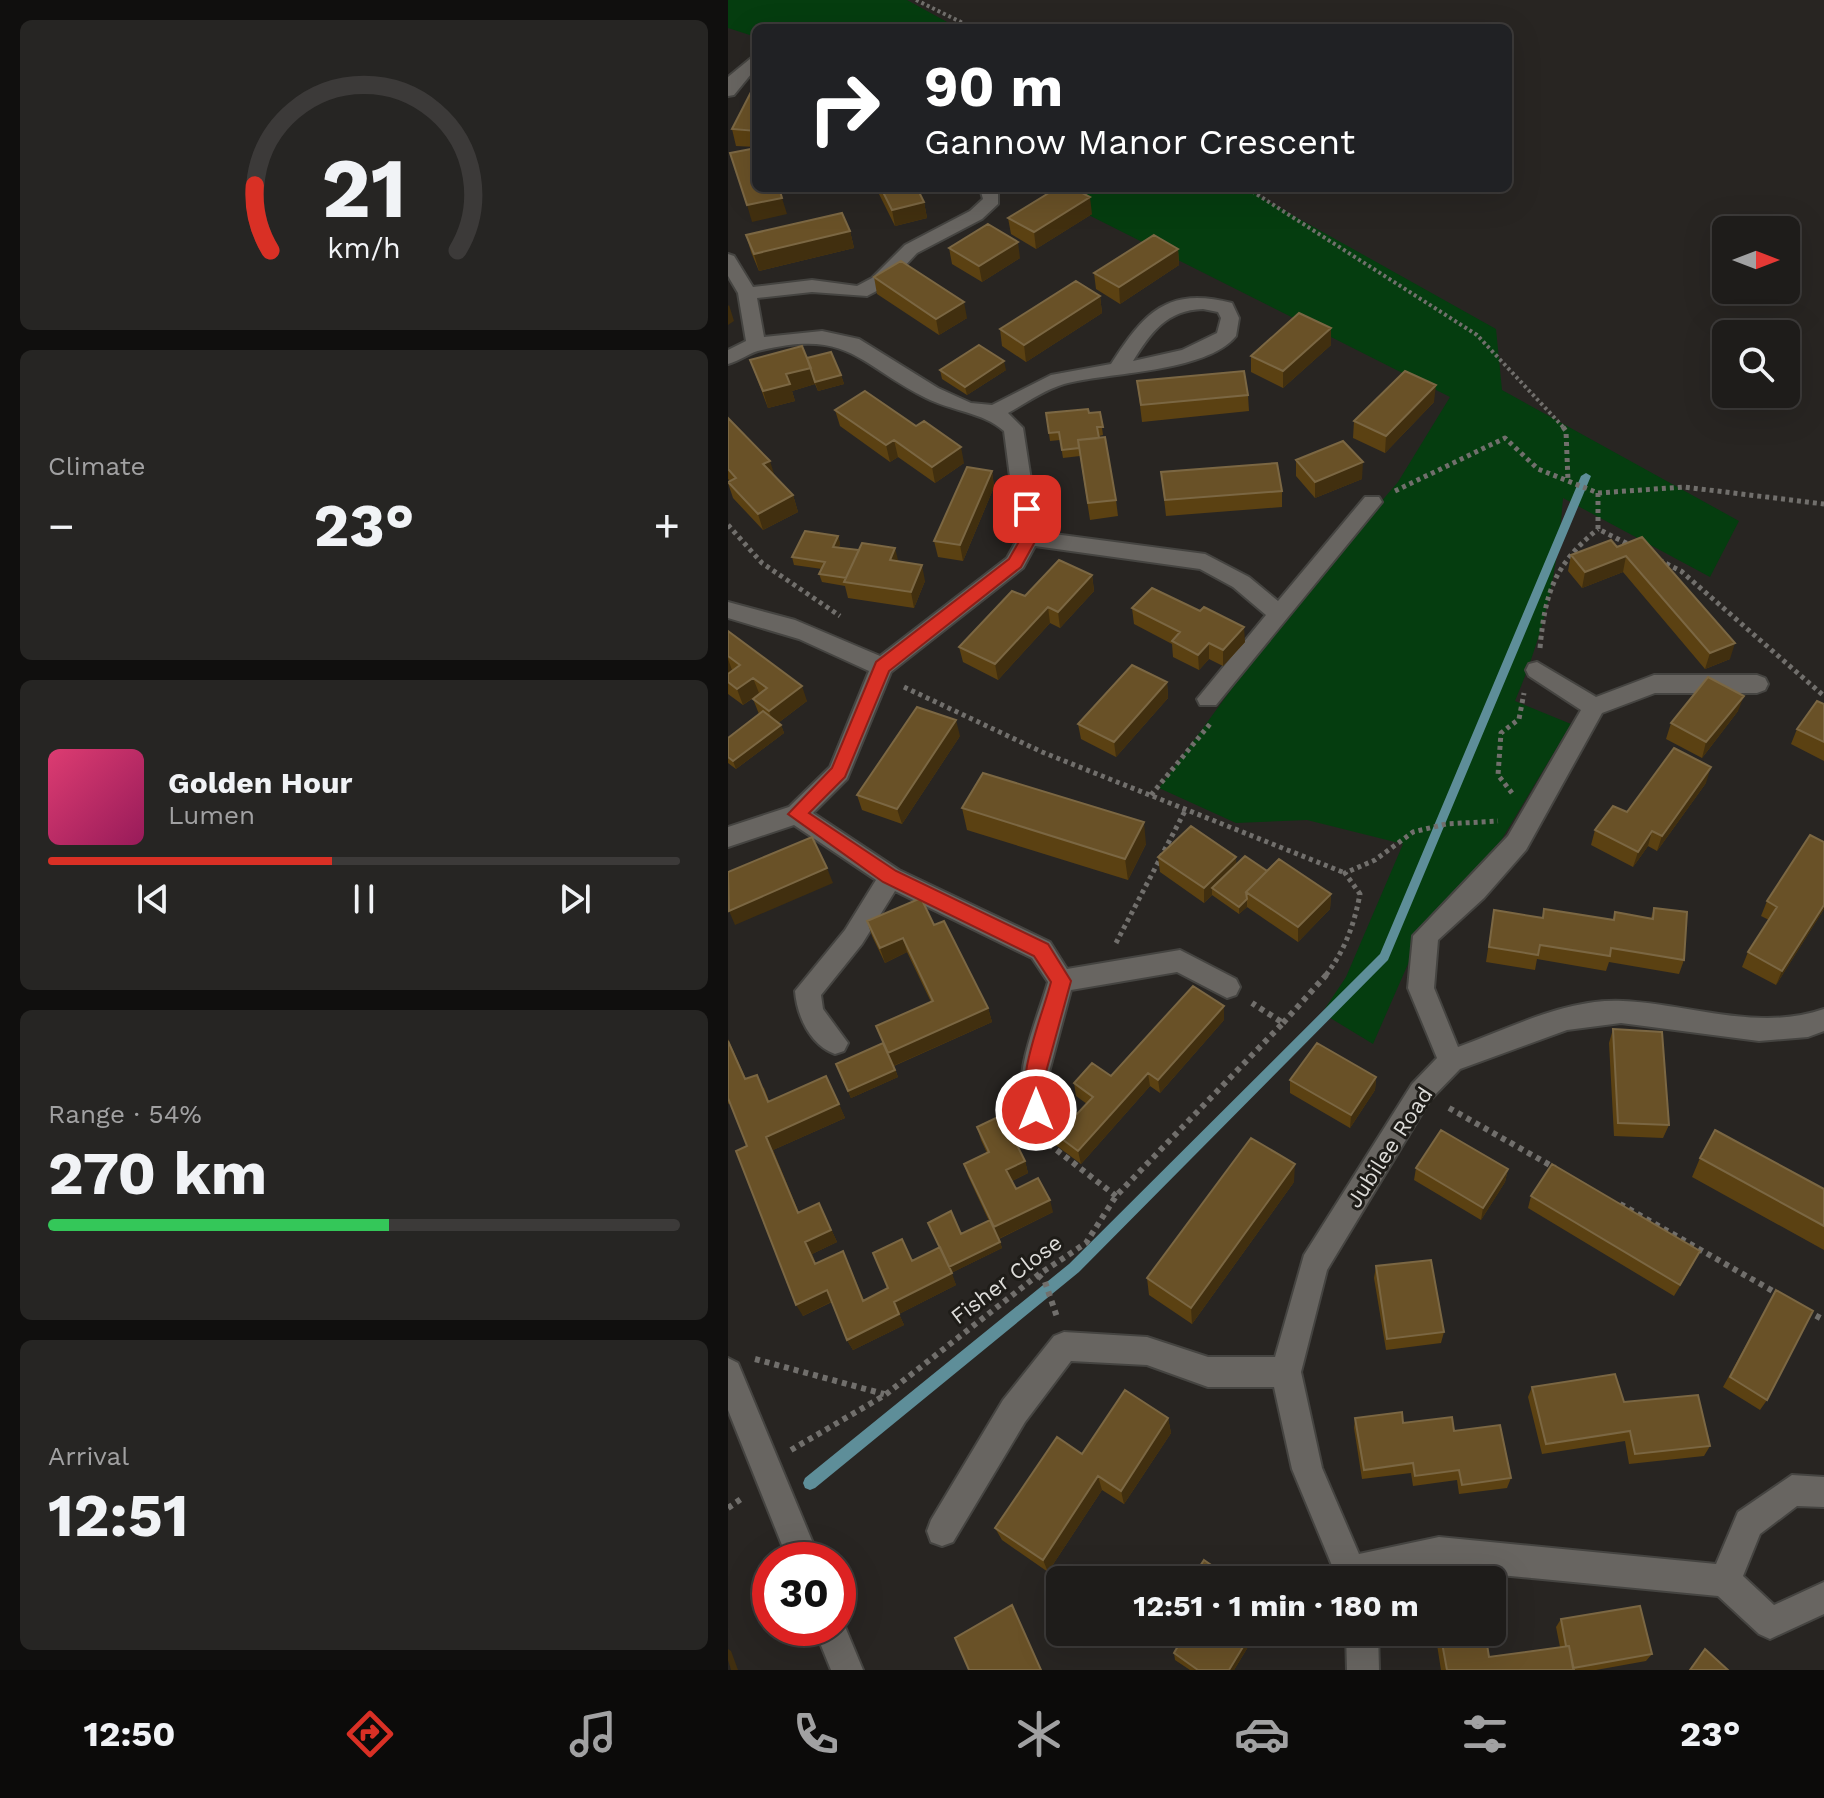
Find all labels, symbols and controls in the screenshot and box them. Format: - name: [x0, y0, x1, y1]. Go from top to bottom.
- text: 90 m: [924, 54, 1063, 120]
- icon: right: [792, 56, 896, 160]
- text: Gannow Manor Crescent: [924, 121, 1355, 163]
- text: 21: [321, 140, 407, 237]
- north arrow: [1712, 216, 1800, 304]
- map controls: [1712, 216, 1800, 408]
- text: km/h: [327, 231, 401, 265]
- button: search: [1712, 320, 1800, 408]
- text: Climate: [48, 451, 146, 481]
- pin: [993, 475, 1061, 543]
- icon: arrive: [1005, 487, 1049, 531]
- text: 23°: [313, 490, 415, 561]
- text: −: [48, 500, 75, 552]
- text: +: [653, 500, 680, 552]
- text: Golden Hour: [168, 765, 352, 800]
- text: Lumen: [168, 800, 255, 830]
- icon: previous: [131, 877, 175, 921]
- icon: pause: [342, 877, 386, 921]
- icon: next: [553, 877, 597, 921]
- position arrow: [994, 1068, 1078, 1152]
- street label: Jubilee Road: [1341, 1082, 1438, 1212]
- text: Range · 54%: [48, 1099, 202, 1129]
- text: 270 km: [48, 1138, 267, 1209]
- street label: Fisher Close: [946, 1230, 1067, 1329]
- text: Arrival: [48, 1441, 129, 1471]
- text: 12:51: [48, 1480, 189, 1551]
- speed limit sign: 30: [752, 1542, 856, 1646]
- text: 12:51 · 1 min · 180 m: [1133, 1588, 1419, 1623]
- icon: directions: [342, 1706, 398, 1762]
- icon: music: [565, 1706, 621, 1762]
- icon: phone: [788, 1706, 844, 1762]
- icon: climate: [1011, 1706, 1067, 1762]
- icon: car: [1234, 1706, 1290, 1762]
- icon: filters: [1457, 1706, 1513, 1762]
- text: 12:50: [83, 1713, 175, 1755]
- text: 23°: [1680, 1713, 1740, 1755]

